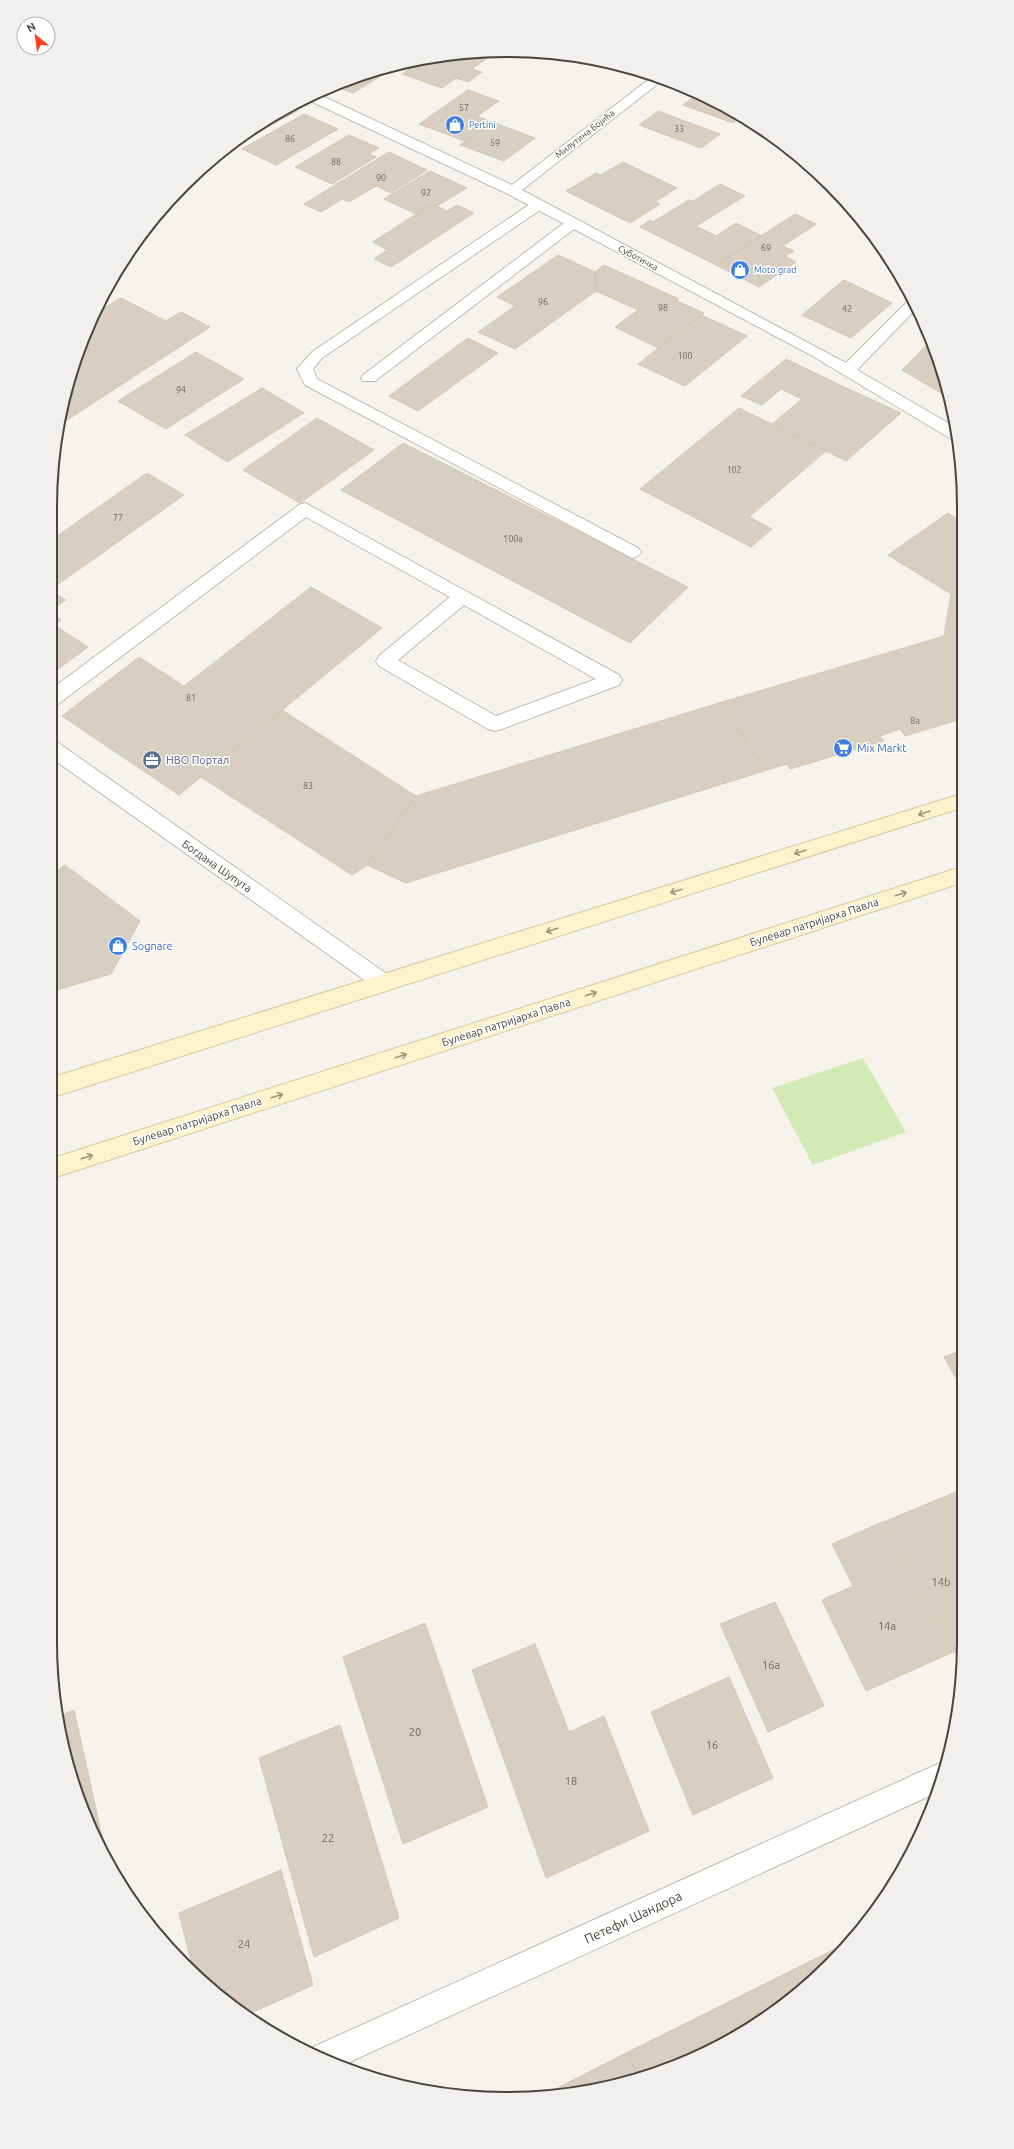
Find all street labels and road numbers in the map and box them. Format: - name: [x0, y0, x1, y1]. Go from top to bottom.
- street label: Милутина Бојића: [553, 108, 617, 160]
- street label: Суботичка: [616, 243, 660, 273]
- street label: Богдана Шупута: [180, 837, 254, 895]
- street label: Булевар патријарха Павла: [748, 895, 880, 949]
- street label: Булевар патријарха Павла: [440, 995, 572, 1049]
- street label: Булевар патријарха Павла: [131, 1094, 263, 1148]
- street label: Петефи Шандора: [582, 1888, 684, 1946]

